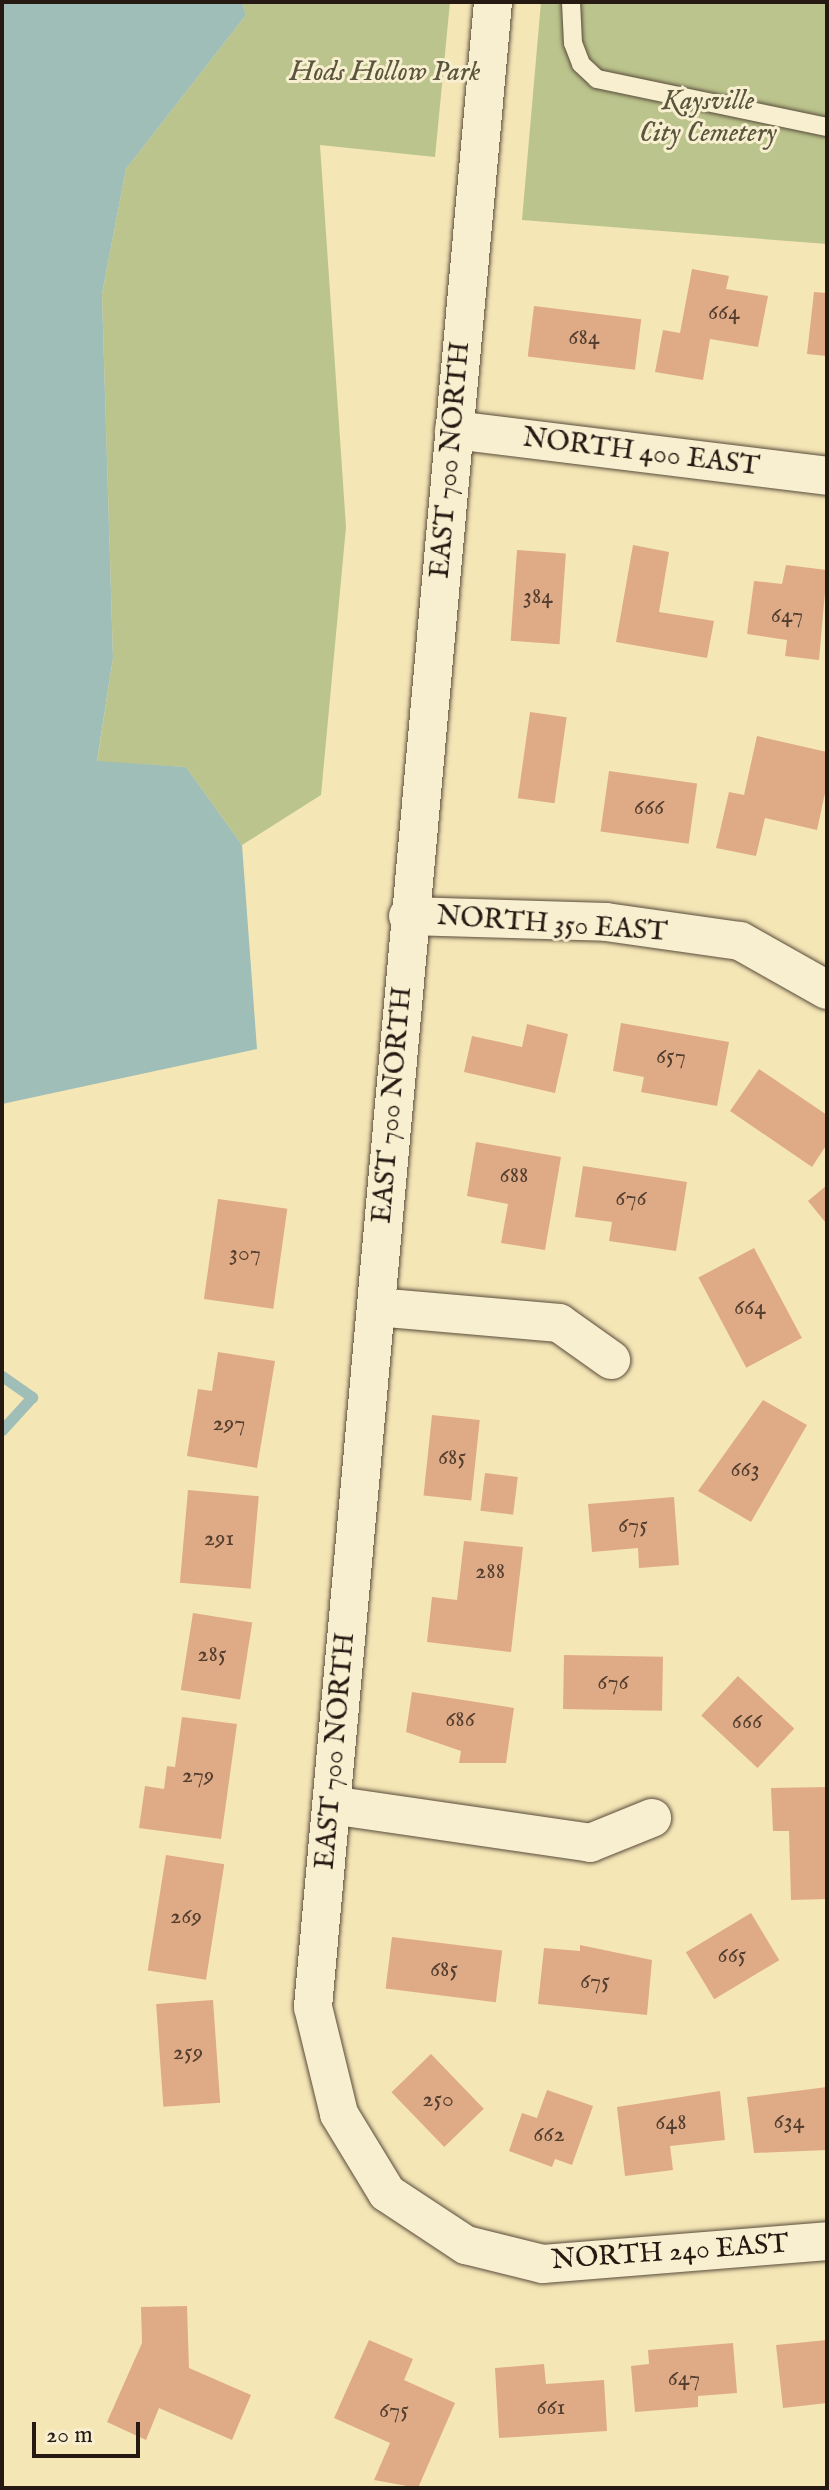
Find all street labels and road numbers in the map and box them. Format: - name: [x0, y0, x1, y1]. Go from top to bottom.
- street label: EAST 700 NORTH: [424, 340, 478, 580]
- street label: NORTH 400 EAST: [521, 422, 761, 484]
- street label: NORTH 350 EAST: [435, 900, 669, 950]
- street label: EAST 700 NORTH: [366, 985, 420, 1225]
- street label: EAST 700 NORTH: [309, 1631, 363, 1871]
- street label: NORTH 240 EAST: [550, 2228, 790, 2278]

